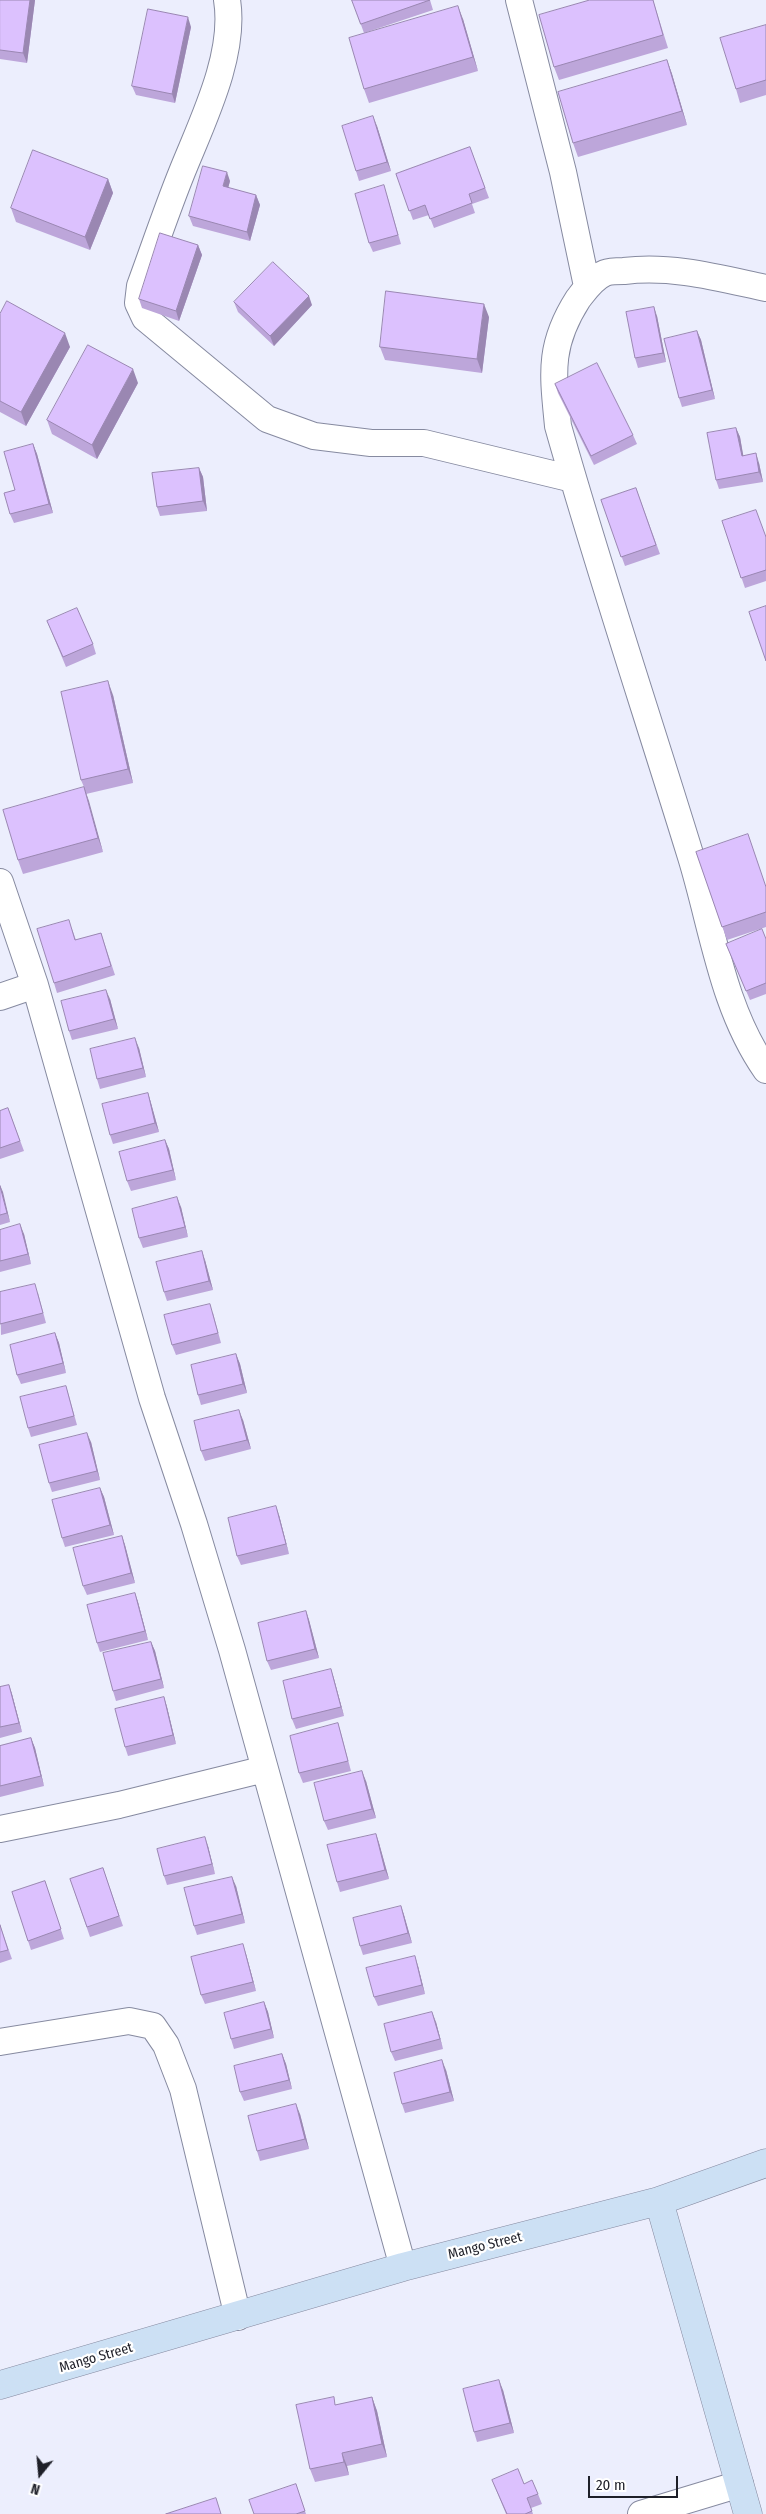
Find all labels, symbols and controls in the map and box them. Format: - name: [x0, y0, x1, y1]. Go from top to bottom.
- street label: Mango Street: [446, 2229, 524, 2263]
- street label: Mango Street: [57, 2340, 135, 2376]
- north arrow: [15, 2449, 65, 2499]
- scale bar: [591, 2466, 681, 2498]
- text: 20 m: [596, 2476, 626, 2494]
- text: N: [29, 2479, 42, 2498]

